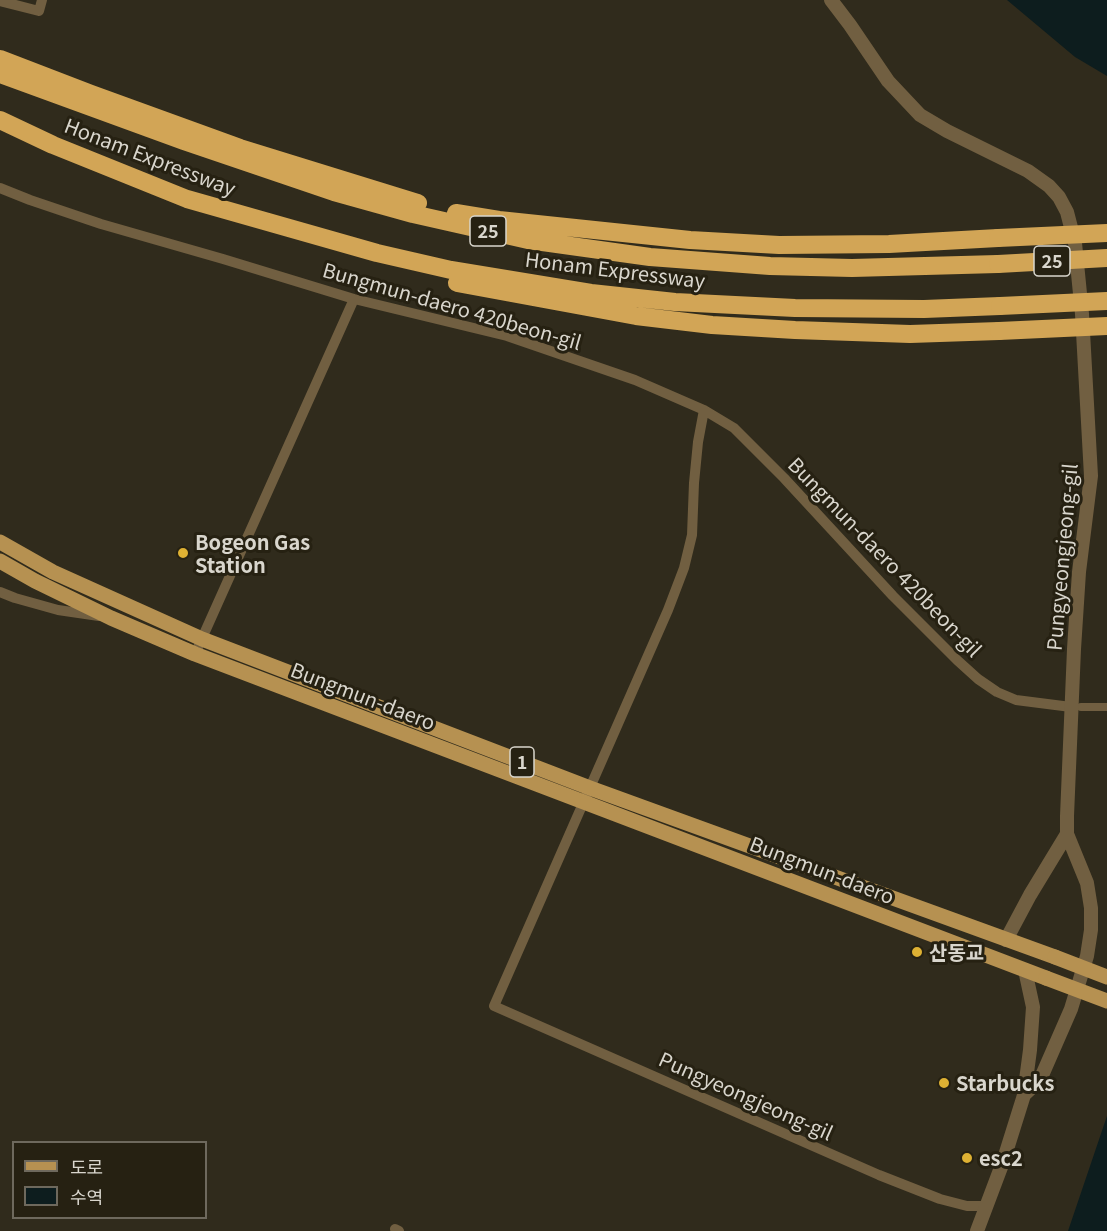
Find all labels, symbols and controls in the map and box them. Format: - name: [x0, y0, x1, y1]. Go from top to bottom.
- street label: Honam Expressway: [61, 113, 239, 201]
- road number: 25: [470, 216, 506, 246]
- road number: 25: [1034, 246, 1070, 276]
- street label: Honam Expressway: [524, 247, 706, 293]
- street label: Bungmun-daero 420beon-gil: [320, 258, 584, 354]
- street label: Bungmun-daero 420beon-gil: [783, 452, 987, 662]
- street label: Pungyeongjeong-gil: [1042, 462, 1082, 652]
- place label: Bogeon Gas Station: [195, 530, 310, 577]
- marker: Bogeon Gas Station: [176, 546, 190, 560]
- street label: Bungmun-daero: [287, 657, 439, 735]
- road number: 1: [510, 747, 534, 777]
- street label: Bungmun-daero: [746, 831, 898, 909]
- place label: 산동교: [929, 940, 984, 964]
- marker: 산동교: [910, 945, 924, 959]
- street label: Pungyeongjeong-gil: [655, 1047, 837, 1145]
- place label: Starbucks: [956, 1071, 1054, 1095]
- marker: Starbucks: [937, 1076, 951, 1090]
- legend: [12, 1141, 207, 1219]
- place label: esc2: [979, 1146, 1023, 1170]
- marker: esc2: [960, 1151, 974, 1165]
- text: 도로: [70, 1153, 103, 1179]
- text: 수역: [70, 1183, 103, 1209]

